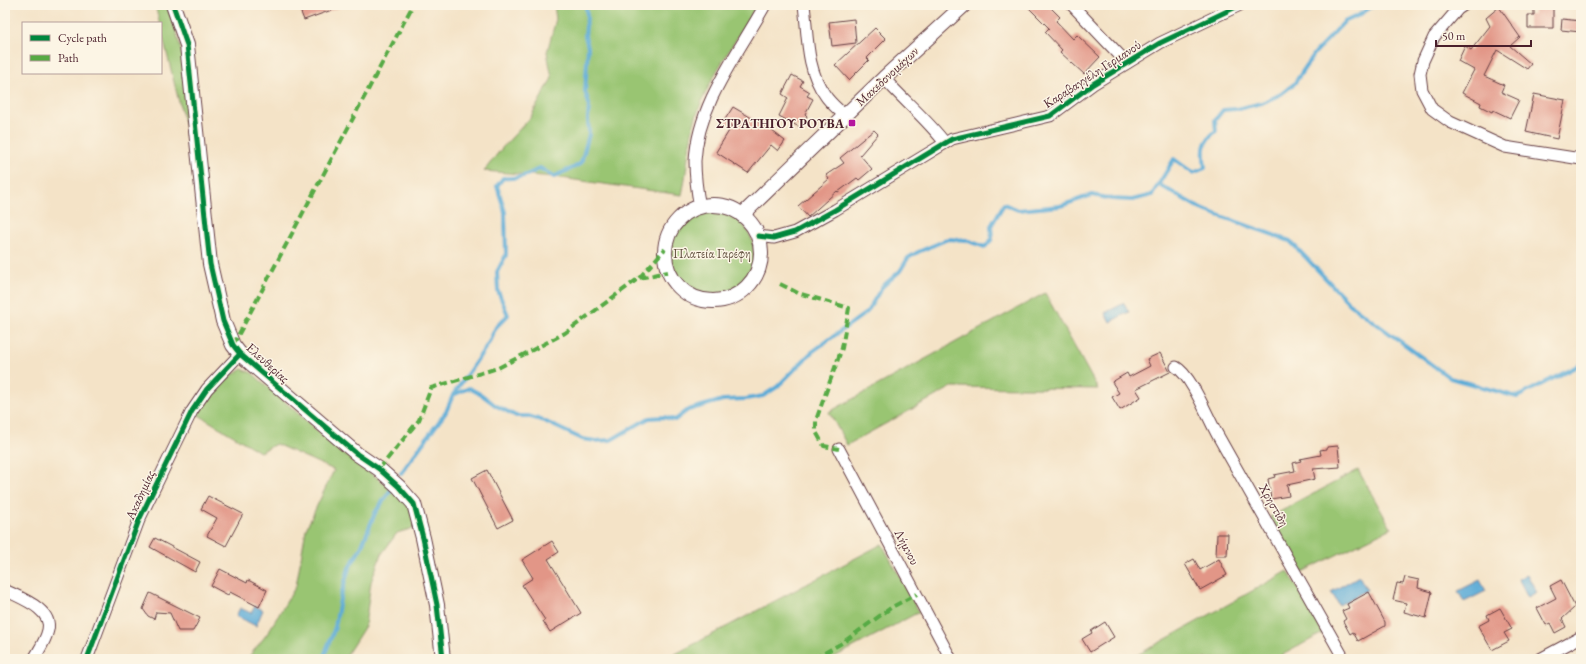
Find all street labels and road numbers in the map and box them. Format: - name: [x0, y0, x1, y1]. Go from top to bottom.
- street label: Καραβαγγέλη Γερμανού: [1040, 36, 1144, 112]
- street label: Μακεδονομάχων: [852, 42, 922, 110]
- street label: Ελευθερίας: [243, 339, 294, 387]
- street label: Ακαδημίας: [121, 467, 159, 523]
- street label: Χρηστίδη: [1254, 480, 1293, 530]
- street label: Λήμνου: [890, 525, 924, 568]

